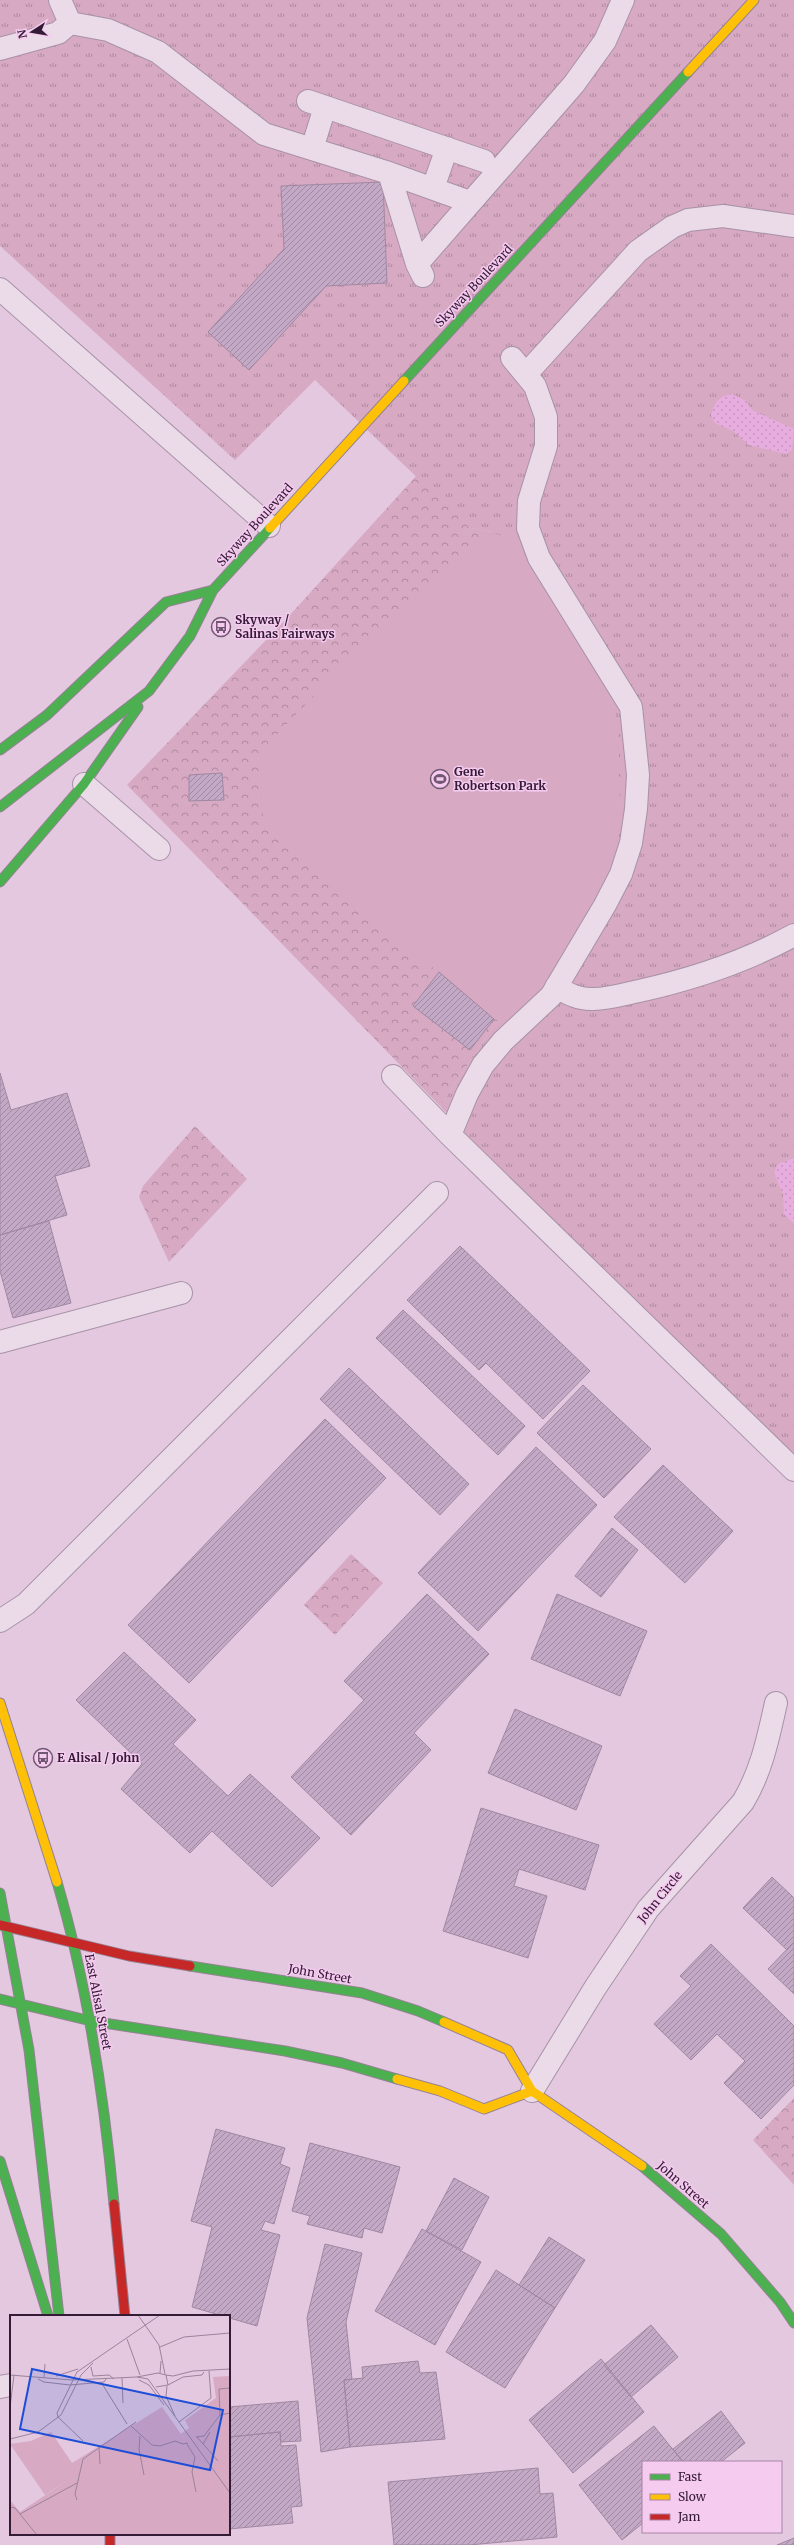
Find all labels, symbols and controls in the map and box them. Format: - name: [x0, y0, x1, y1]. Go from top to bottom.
- north arrow: [12, 12, 52, 52]
- text: N: [14, 28, 30, 40]
- street label: Skyway Boulevard: [432, 242, 515, 330]
- street label: Skyway Boulevard: [213, 480, 296, 569]
- place label: Skyway / Salinas Fairways: [235, 612, 335, 641]
- bus stop icon: Skyway / Salinas Fairways: [210, 616, 232, 638]
- place label: Gene Robertson Park: [454, 764, 546, 793]
- sports icon: Gene Robertson Park: [429, 768, 451, 790]
- bus stop icon: E Alisal / John: [32, 1747, 54, 1769]
- place label: E Alisal / John: [57, 1750, 139, 1765]
- street label: John Circle: [634, 1868, 685, 1926]
- street label: East Alisal Street: [82, 1953, 115, 2052]
- street label: John Street: [286, 1960, 353, 1987]
- street label: John Street: [654, 2157, 713, 2211]
- inset map: [10, 2315, 230, 2535]
- legend: [642, 2461, 782, 2533]
- text: Fast: [678, 2469, 702, 2484]
- text: Slow: [678, 2489, 707, 2504]
- text: Jam: [677, 2509, 701, 2524]

